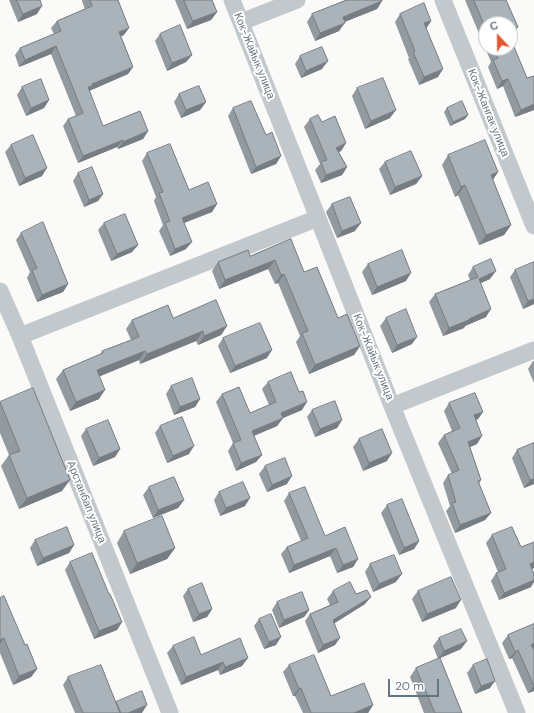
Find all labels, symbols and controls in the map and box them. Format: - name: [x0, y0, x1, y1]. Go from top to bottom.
- street label: Кок-Жайык улица: [231, 11, 277, 101]
- north arrow: [478, 16, 518, 56]
- text: С: [488, 18, 500, 34]
- street label: Кок-Жангак улица: [464, 67, 512, 159]
- street label: Кок-Жайык улица: [350, 312, 396, 402]
- street label: Арстанбап улица: [64, 459, 108, 545]
- scale bar: [390, 671, 441, 697]
- text: 20 m: [395, 678, 424, 694]

